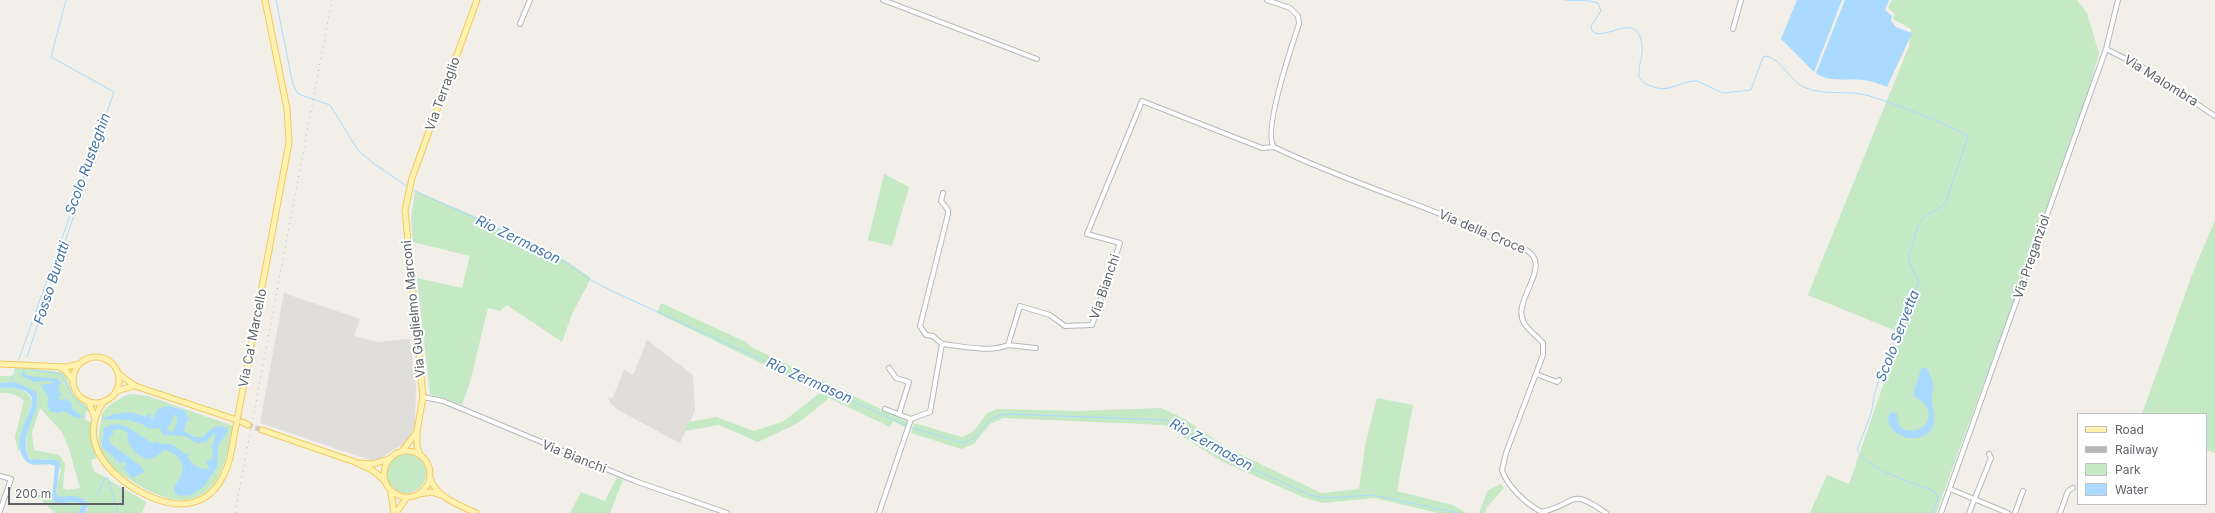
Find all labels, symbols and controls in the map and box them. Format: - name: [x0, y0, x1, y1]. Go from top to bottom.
- street label: Via Malombra: [2121, 52, 2201, 110]
- street label: Via Terraglio: [422, 55, 464, 133]
- water label: Scolo Rusteghin: [62, 111, 114, 217]
- street label: Via della Croce: [1436, 207, 1528, 257]
- water label: Rio Zermason: [473, 212, 563, 268]
- street label: Via Preganziol: [2010, 213, 2054, 301]
- water label: Fosso Buratti: [31, 239, 73, 327]
- street label: Via Guglielmo Marconi: [399, 240, 429, 378]
- street label: Via Bianchi: [1087, 252, 1123, 322]
- street label: Via Ca' Marcello: [236, 287, 270, 389]
- water label: Scolo Servetta: [1873, 288, 1923, 384]
- water label: Rio Zermason: [764, 355, 854, 407]
- legend: [2077, 413, 2207, 505]
- water label: Rio Zermason: [1167, 415, 1255, 475]
- text: Road: [2115, 422, 2144, 437]
- street label: Via Bianchi: [540, 437, 608, 477]
- text: Railway: [2115, 442, 2158, 457]
- text: Park: [2115, 462, 2141, 477]
- scale bar: [10, 479, 126, 505]
- text: Water: [2115, 482, 2148, 497]
- text: 200 m: [15, 486, 51, 501]

